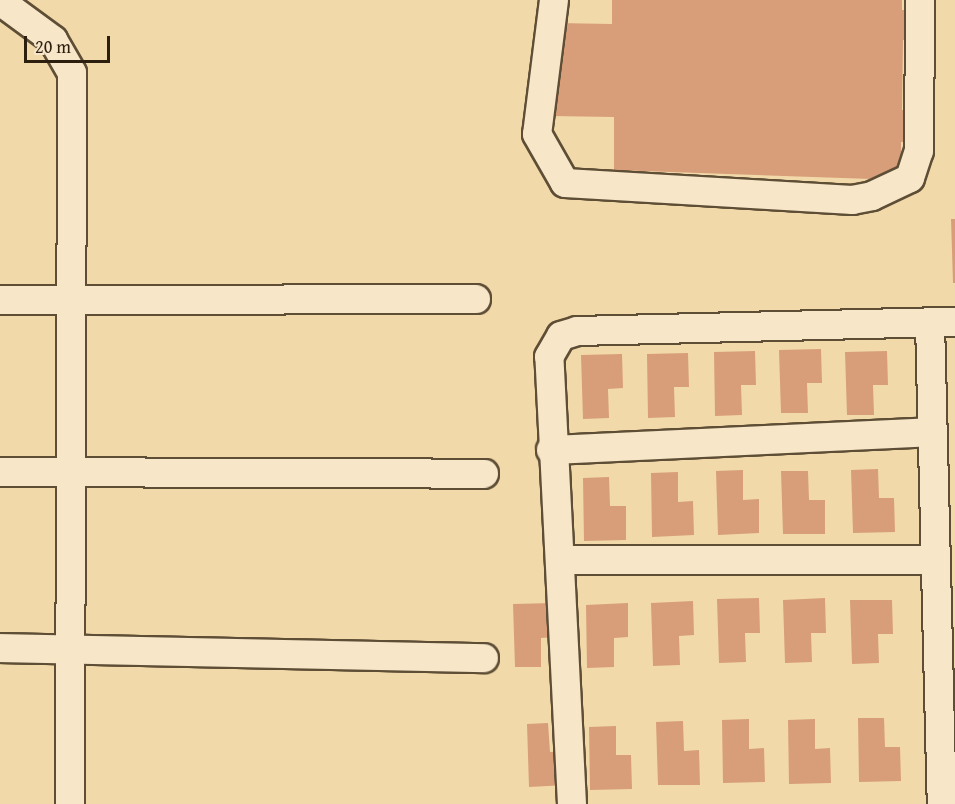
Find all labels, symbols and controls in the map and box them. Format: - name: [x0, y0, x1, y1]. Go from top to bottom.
- scale bar: [27, 24, 112, 62]
- text: 20 m: [35, 33, 71, 60]

